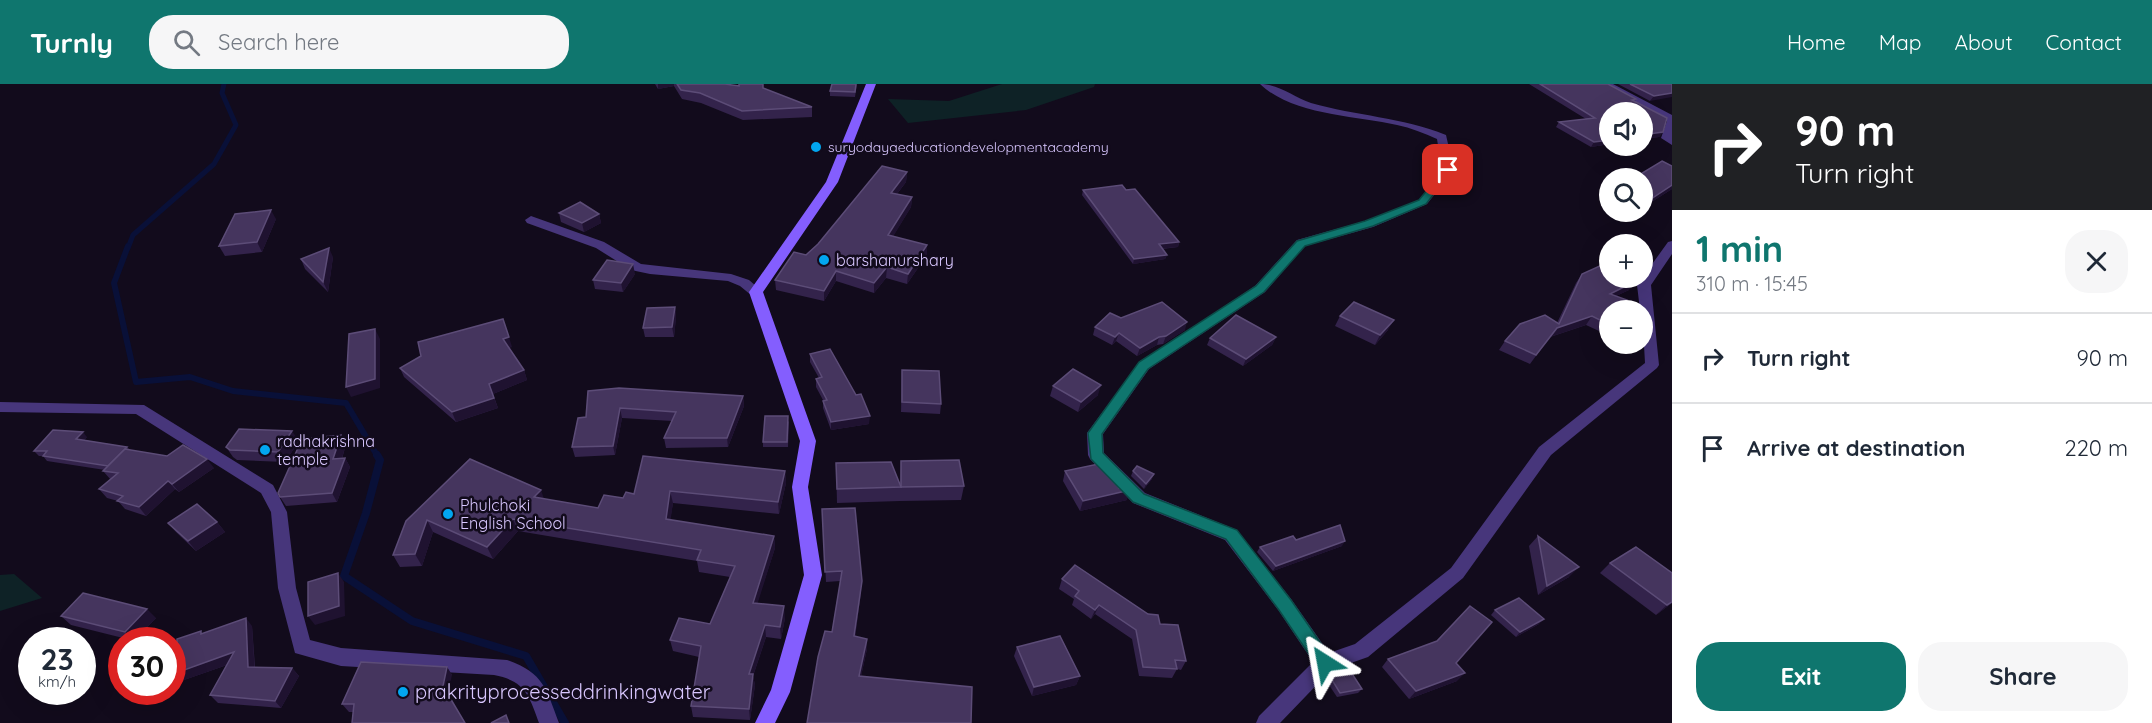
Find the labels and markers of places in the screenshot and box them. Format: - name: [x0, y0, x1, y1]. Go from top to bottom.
- place label: suryodayaeducationdevelopmentacademy: [828, 138, 1109, 156]
- marker: suryodayaeducationdevelopmentacademy: [809, 140, 823, 154]
- pin: [1422, 144, 1473, 195]
- place label: barshanurshary: [836, 250, 954, 270]
- marker: barshanurshary: [817, 253, 831, 267]
- place label: radhakrishna temple: [277, 431, 375, 469]
- marker: radhakrishna temple: [258, 443, 272, 457]
- place label: Phulchoki English School: [460, 495, 566, 533]
- marker: Phulchoki English School: [441, 507, 455, 521]
- place label: prakrityprocesseddrinkingwater: [415, 679, 711, 704]
- marker: prakrityprocesseddrinkingwater: [396, 685, 410, 699]

